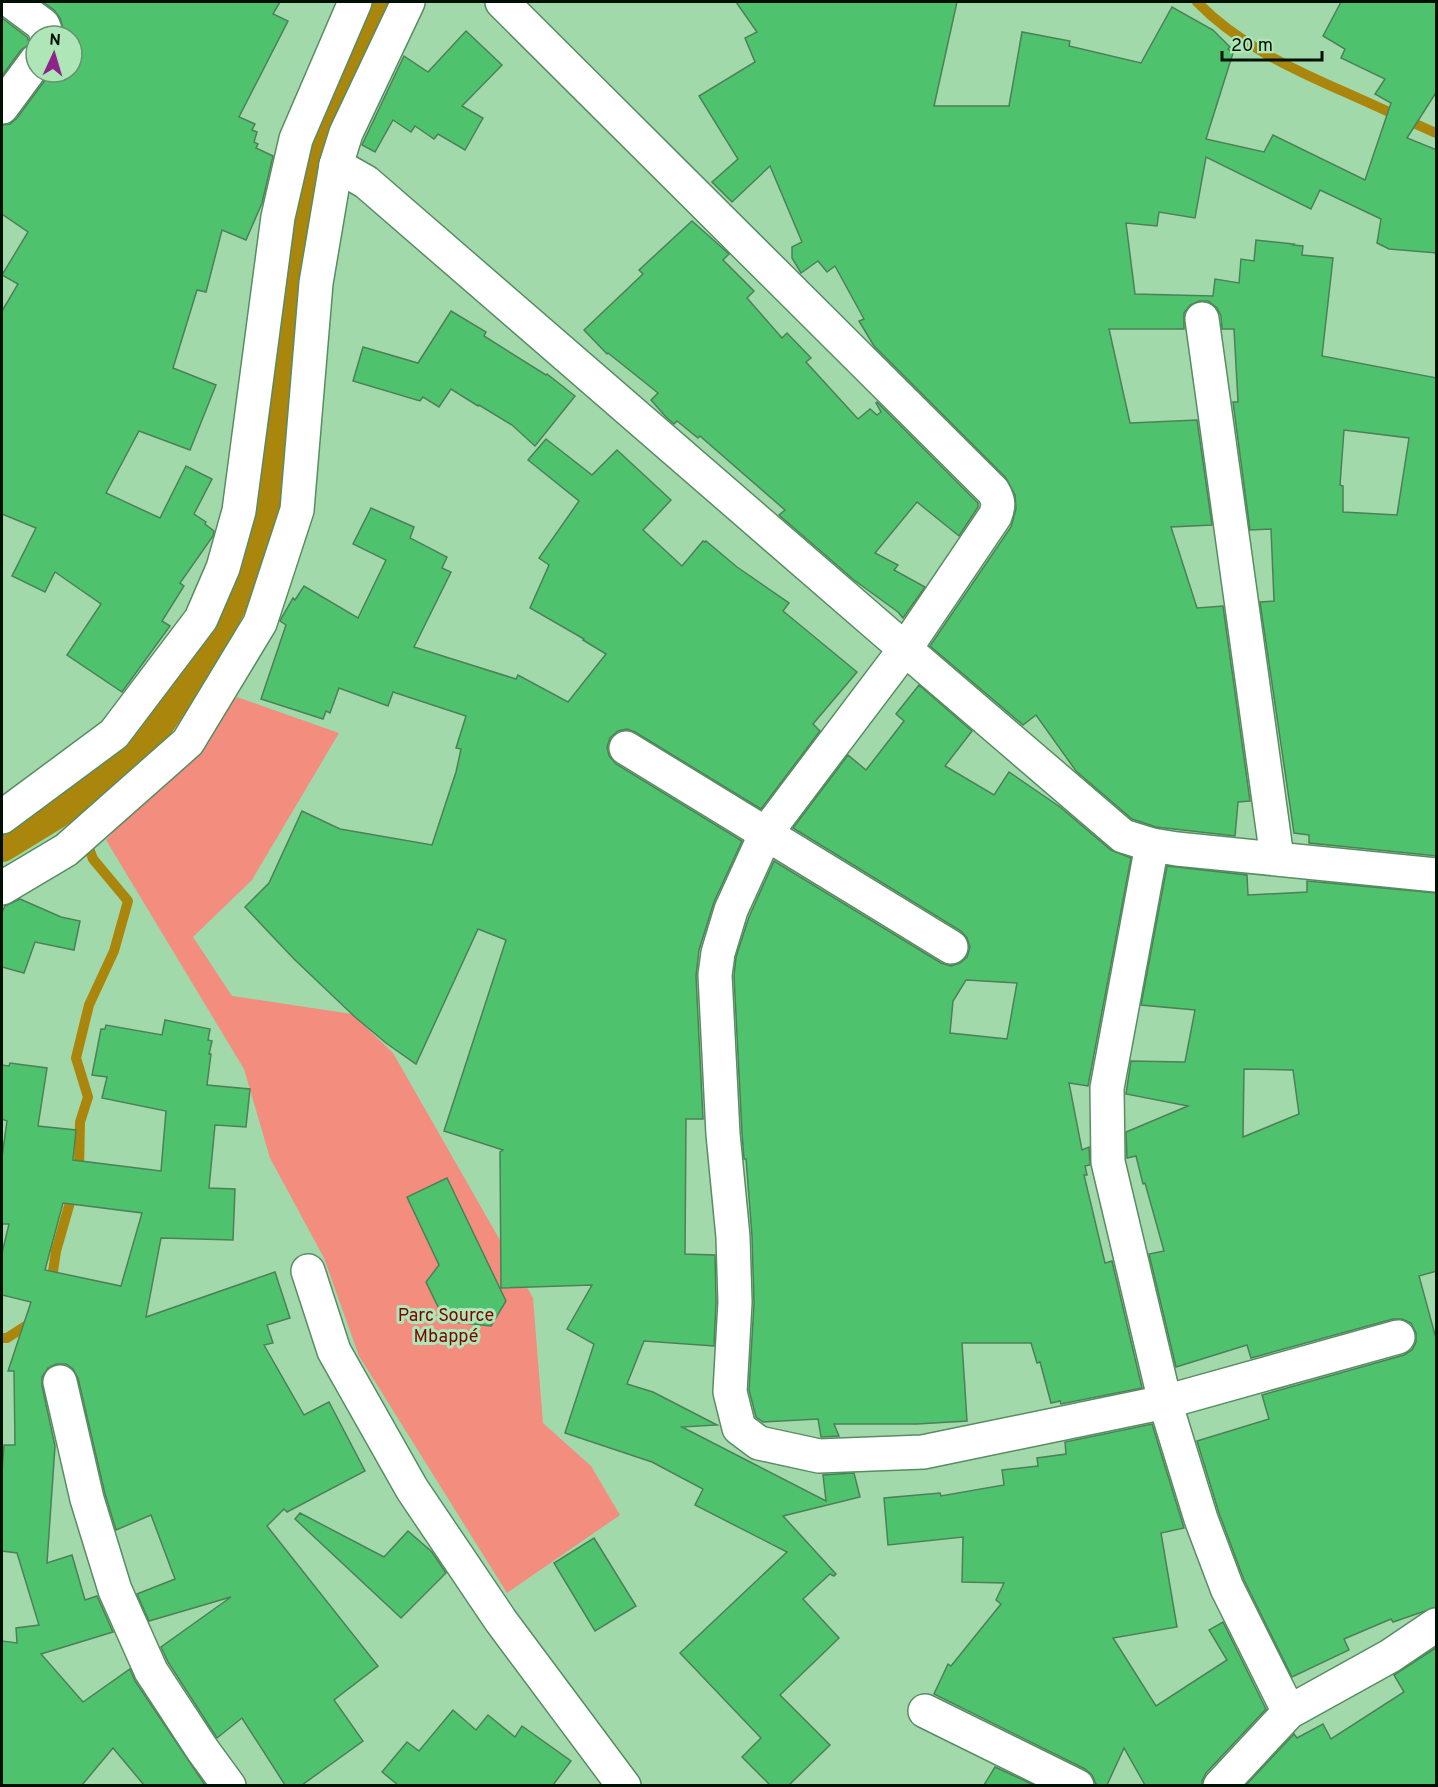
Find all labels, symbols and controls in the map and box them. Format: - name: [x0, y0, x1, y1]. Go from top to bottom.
- north arrow: [24, 24, 84, 84]
- scale bar: [1222, 24, 1322, 62]
- text: N: [48, 31, 61, 51]
- text: 20 m: [1231, 35, 1273, 58]
- park label: Parc Source Mbappé: [398, 1305, 494, 1349]

